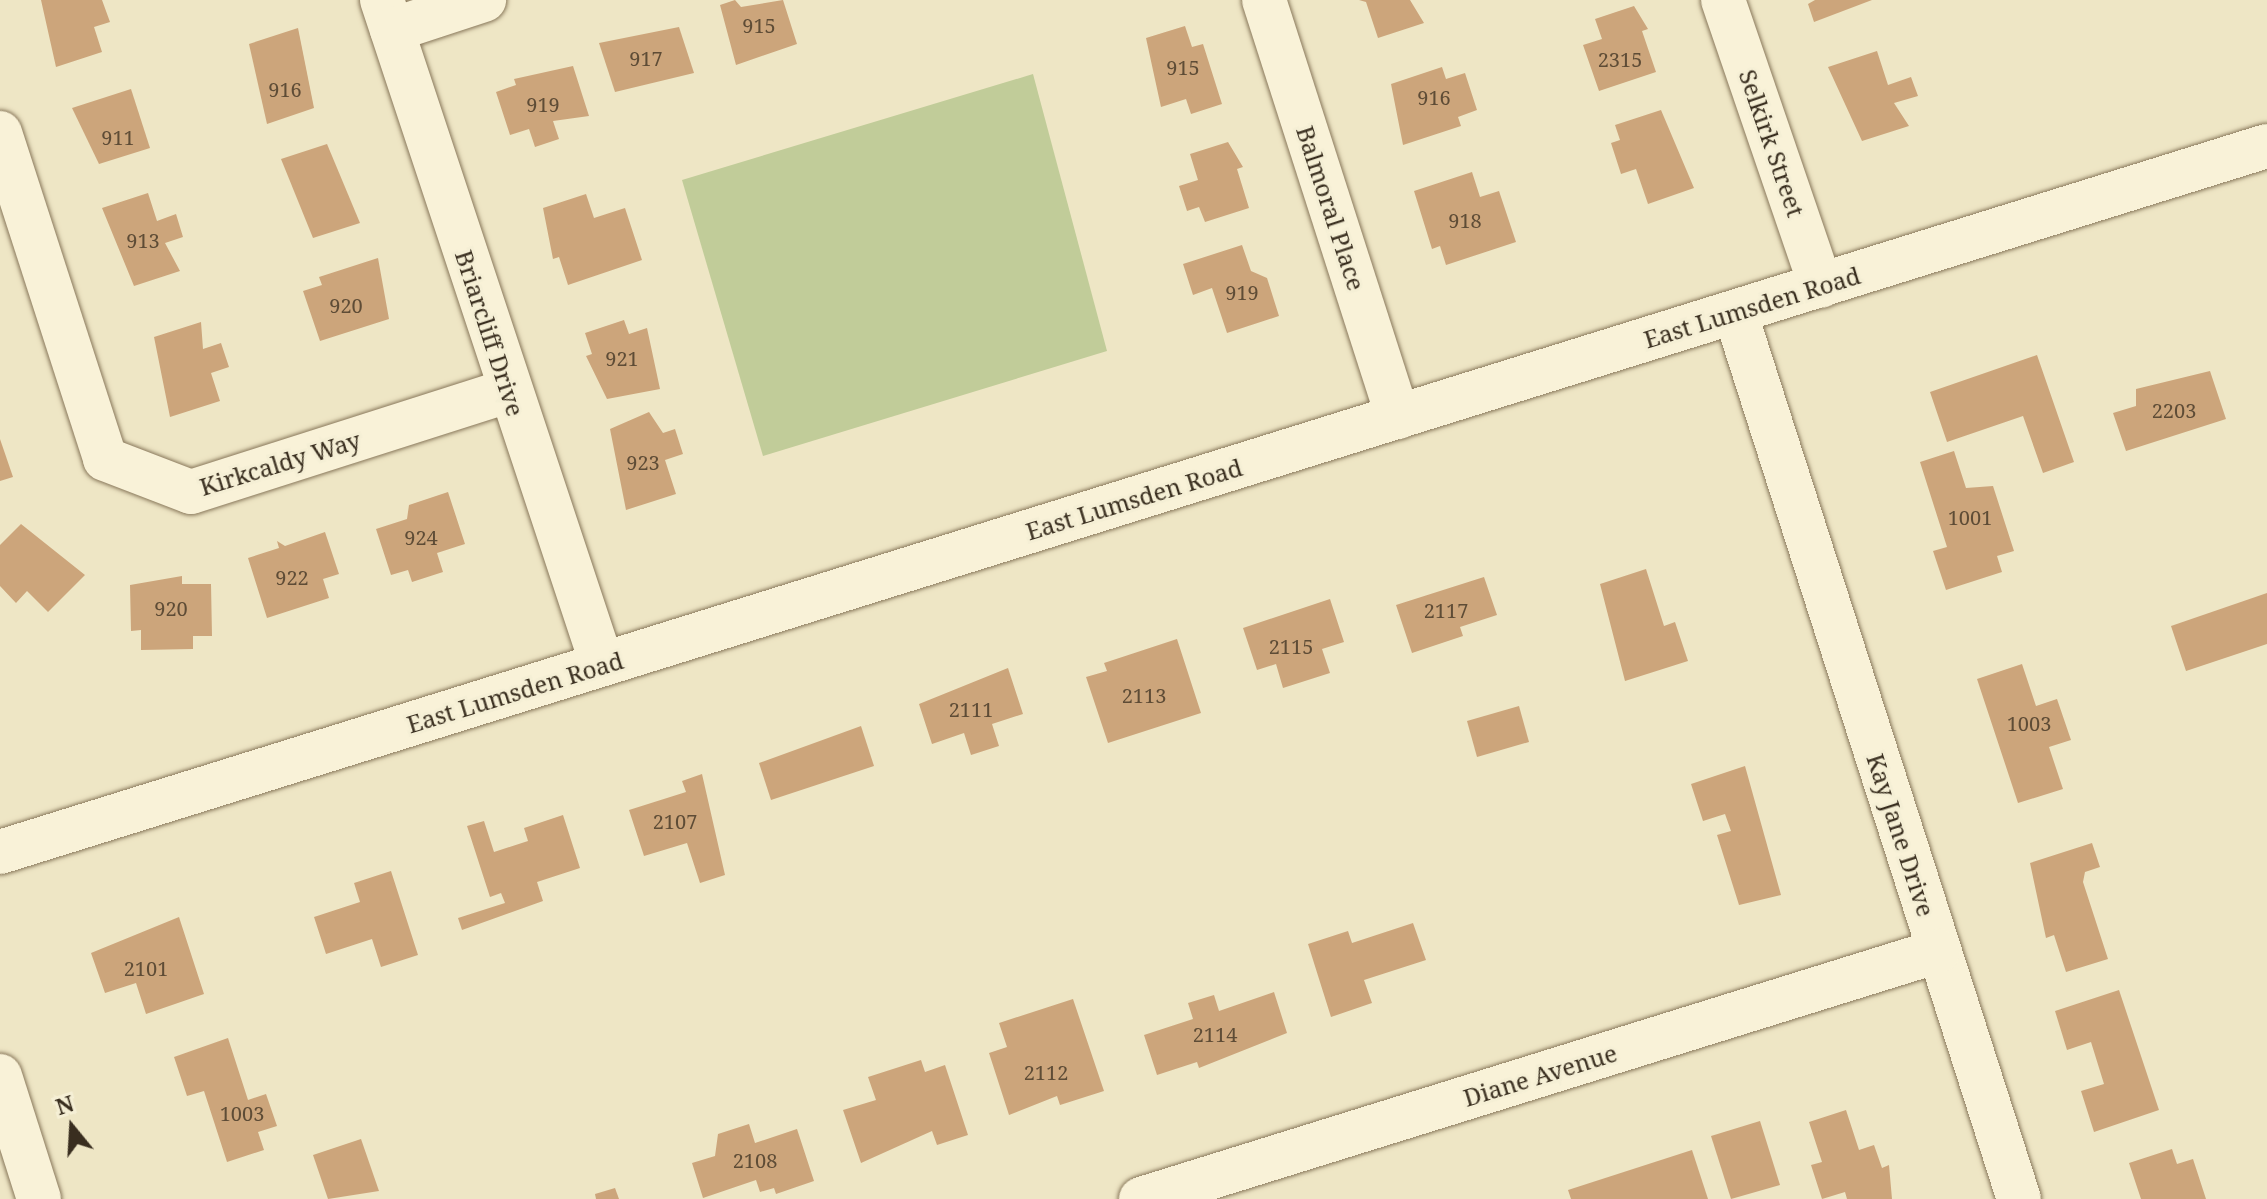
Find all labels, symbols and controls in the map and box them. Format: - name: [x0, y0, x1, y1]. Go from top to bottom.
- house number: 915: [742, 13, 776, 37]
- house number: 917: [629, 46, 663, 70]
- house number: 2315: [1598, 47, 1642, 71]
- house number: 915: [1166, 55, 1200, 79]
- street label: Selkirk Street: [1733, 66, 1811, 220]
- house number: 916: [268, 77, 302, 101]
- house number: 916: [1417, 85, 1451, 109]
- house number: 919: [526, 92, 560, 116]
- street label: Balmoral Place: [1291, 122, 1371, 294]
- house number: 911: [101, 125, 135, 149]
- house number: 918: [1448, 208, 1482, 232]
- house number: 913: [126, 228, 160, 252]
- street label: Briarcliff Drive: [450, 246, 530, 420]
- street label: East Lumsden Road: [1640, 260, 1864, 354]
- house number: 919: [1225, 280, 1259, 304]
- house number: 920: [329, 293, 363, 317]
- house number: 921: [605, 346, 639, 370]
- house number: 2203: [2152, 398, 2196, 422]
- street label: Kirkcaldy Way: [196, 425, 364, 501]
- house number: 923: [626, 450, 660, 474]
- street label: East Lumsden Road: [1022, 452, 1246, 546]
- house number: 1001: [1948, 505, 1992, 529]
- house number: 924: [404, 525, 438, 549]
- house number: 922: [275, 565, 309, 589]
- house number: 920: [154, 596, 188, 620]
- house number: 2117: [1424, 598, 1468, 622]
- house number: 2115: [1269, 634, 1313, 658]
- street label: East Lumsden Road: [403, 645, 627, 739]
- house number: 2113: [1122, 683, 1166, 707]
- house number: 2111: [949, 697, 993, 721]
- house number: 1003: [2007, 711, 2051, 735]
- street label: Kay Jane Drive: [1861, 750, 1941, 920]
- house number: 2107: [653, 809, 697, 833]
- house number: 2101: [124, 956, 168, 980]
- house number: 2114: [1193, 1022, 1237, 1046]
- street label: Diane Avenue: [1460, 1038, 1620, 1112]
- house number: 2112: [1024, 1060, 1068, 1084]
- north arrow: [32, 1087, 112, 1167]
- text: N: [52, 1087, 77, 1121]
- house number: 1003: [220, 1101, 264, 1125]
- house number: 2108: [733, 1148, 777, 1172]

